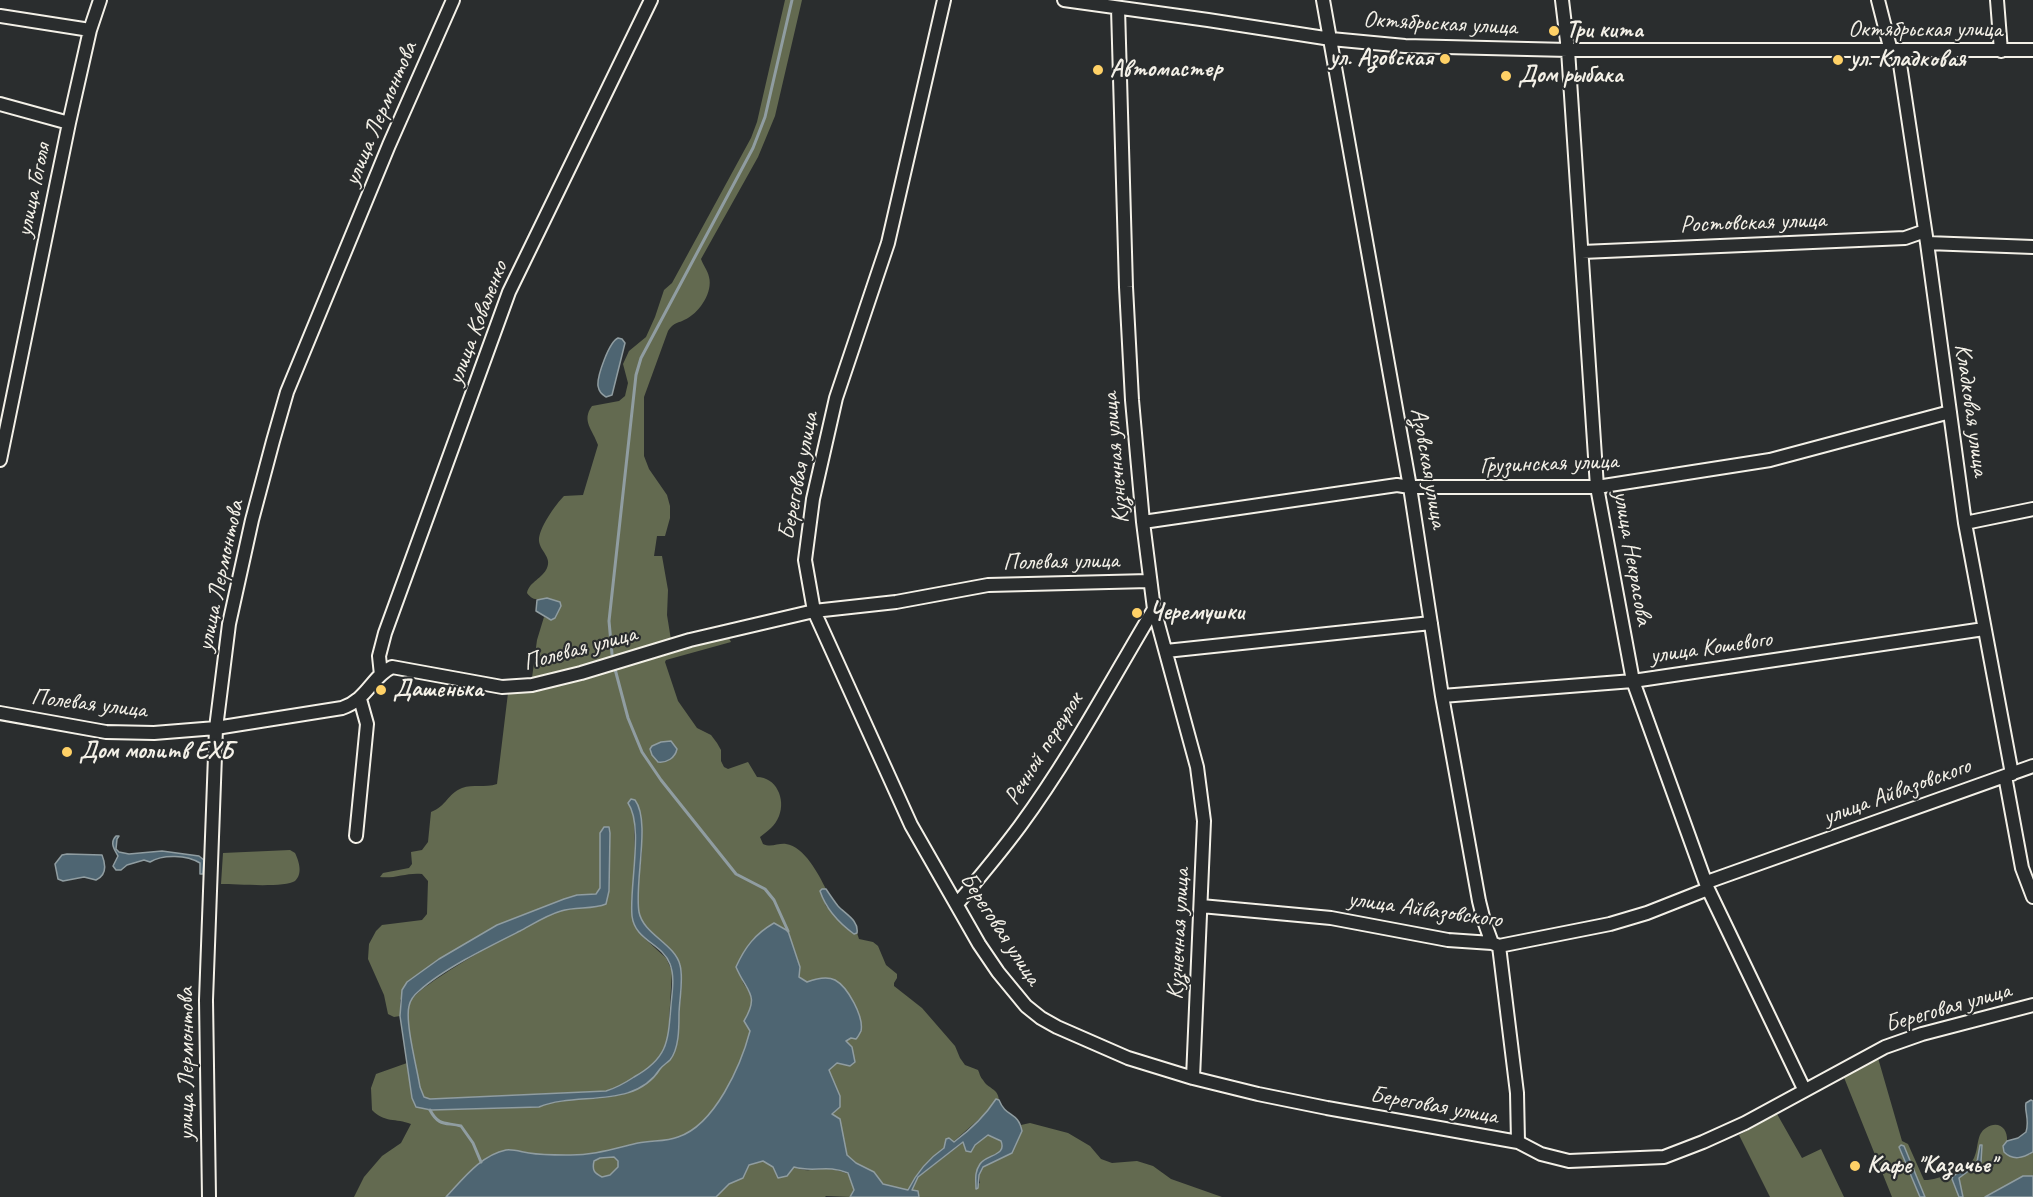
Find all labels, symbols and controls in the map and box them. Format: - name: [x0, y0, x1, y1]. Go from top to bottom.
- street label: Октябрьская улица: [1362, 6, 1518, 42]
- street label: Октябрьская улица: [1848, 16, 2002, 44]
- place label: Три кита: [1566, 17, 1643, 45]
- marker: Три кита: [1547, 24, 1561, 38]
- street label: улица Лермонтова: [338, 38, 424, 190]
- place label: ул. Азовская: [1330, 45, 1433, 73]
- place label: ул. Кладковая: [1850, 46, 1966, 74]
- marker: ул. Азовская: [1438, 52, 1452, 66]
- marker: ул. Кладковая: [1831, 53, 1845, 67]
- place label: Автомастер: [1110, 56, 1223, 84]
- place label: Дом рыбака: [1518, 62, 1623, 90]
- marker: Автомастер: [1091, 63, 1105, 77]
- marker: Дом рыбака: [1499, 69, 1513, 83]
- street label: улица Гоголя: [10, 141, 58, 239]
- street label: Ростовская улица: [1680, 206, 1826, 240]
- street label: улица Коваленко: [441, 257, 515, 389]
- street label: Кладковая улица: [1947, 342, 1995, 478]
- street label: Кузнечная улица: [1096, 391, 1136, 525]
- street label: Азовская улица: [1403, 406, 1453, 530]
- street label: Береговая улица: [773, 410, 825, 542]
- street label: Грузинская улица: [1479, 447, 1619, 481]
- street label: улица Некрасова: [1606, 489, 1658, 627]
- street label: улица Лермонтова: [191, 498, 251, 654]
- street label: Полевая улица: [1003, 547, 1119, 577]
- place label: Черемушки: [1149, 599, 1244, 627]
- marker: Черемушки: [1130, 606, 1144, 620]
- street label: Полевая улица: [520, 620, 640, 678]
- street label: улица Кошевого: [1648, 625, 1774, 671]
- place label: Дашенька: [393, 676, 483, 704]
- street label: Полевая улица: [30, 683, 148, 725]
- marker: Дашенька: [374, 683, 388, 697]
- street label: Речной переулок: [998, 688, 1090, 810]
- place label: Дом молитв ЕХБ: [79, 738, 234, 766]
- marker: Дом молитв ЕХБ: [60, 745, 74, 759]
- street label: улица Айвазовского: [1819, 752, 1975, 832]
- street label: Береговая улица: [953, 867, 1047, 991]
- street label: Кузнечная улица: [1161, 868, 1197, 1000]
- street label: улица Айвазовского: [1346, 885, 1504, 935]
- street label: Береговая улица: [1882, 976, 2014, 1040]
- street label: улица Лермонтова: [173, 987, 201, 1141]
- street label: Береговая улица: [1368, 1081, 1500, 1131]
- place label: Кафе "Казачье": [1867, 1152, 1996, 1180]
- marker: Кафе "Казачье": [1848, 1159, 1862, 1173]

